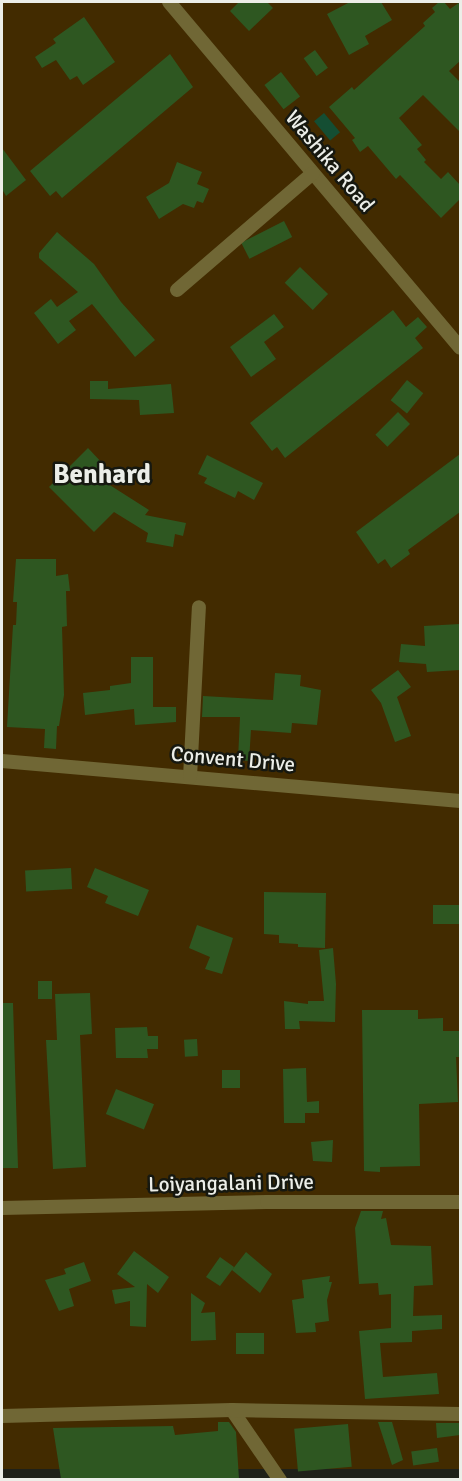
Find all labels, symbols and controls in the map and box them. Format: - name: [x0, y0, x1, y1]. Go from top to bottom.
- street label: Washika Road: [280, 105, 380, 217]
- district label: Benhard: [53, 459, 151, 491]
- street label: Convent Drive: [170, 741, 296, 777]
- street label: Loiyangalani Drive: [148, 1169, 314, 1197]

